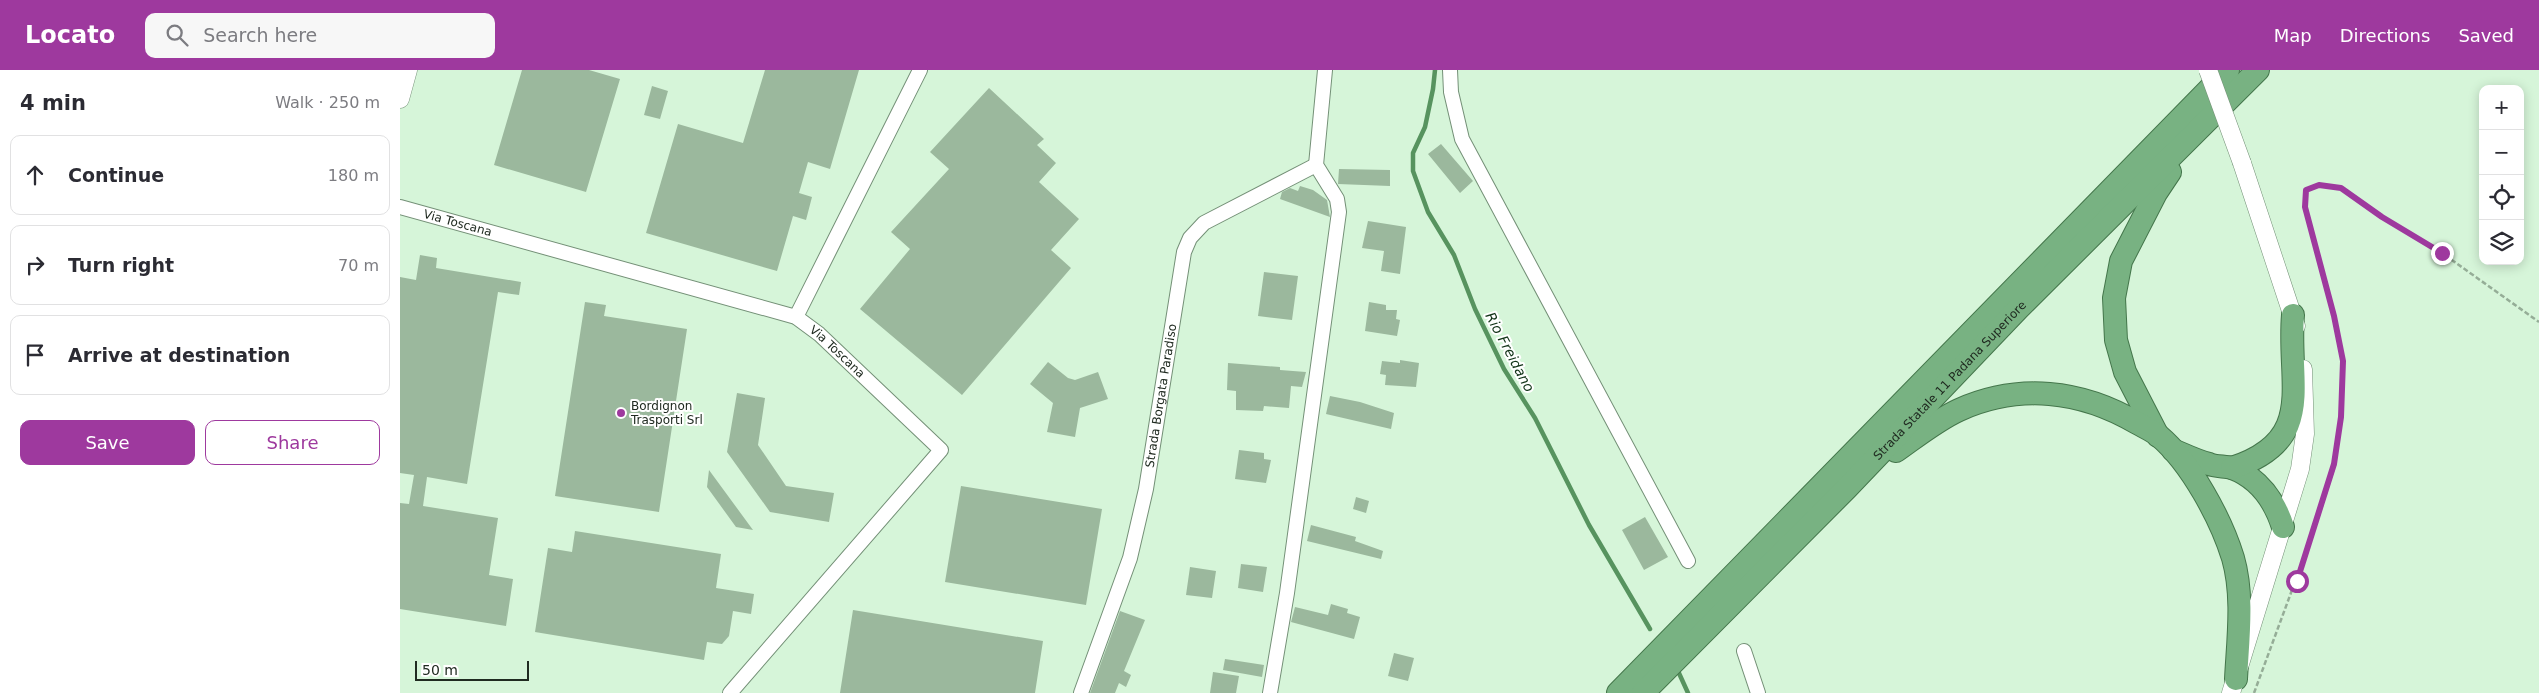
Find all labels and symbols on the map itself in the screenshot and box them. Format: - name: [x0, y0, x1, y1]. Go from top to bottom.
- street label: Via Toscana: [422, 207, 494, 239]
- route end: [2431, 242, 2454, 265]
- street label: Strada Statale 11 Padana Superiore: [1871, 298, 2029, 463]
- water label: Rio Freidano: [1482, 309, 1538, 395]
- street label: Via Toscana: [807, 323, 868, 381]
- street label: Strada Borgata Paradiso: [1143, 323, 1179, 469]
- place label: Bordignon Trasporti Srl: [630, 399, 703, 427]
- marker: Bordignon Trasporti Srl: [615, 407, 627, 419]
- route start: [2286, 570, 2309, 593]
- scale bar: [415, 658, 529, 681]

